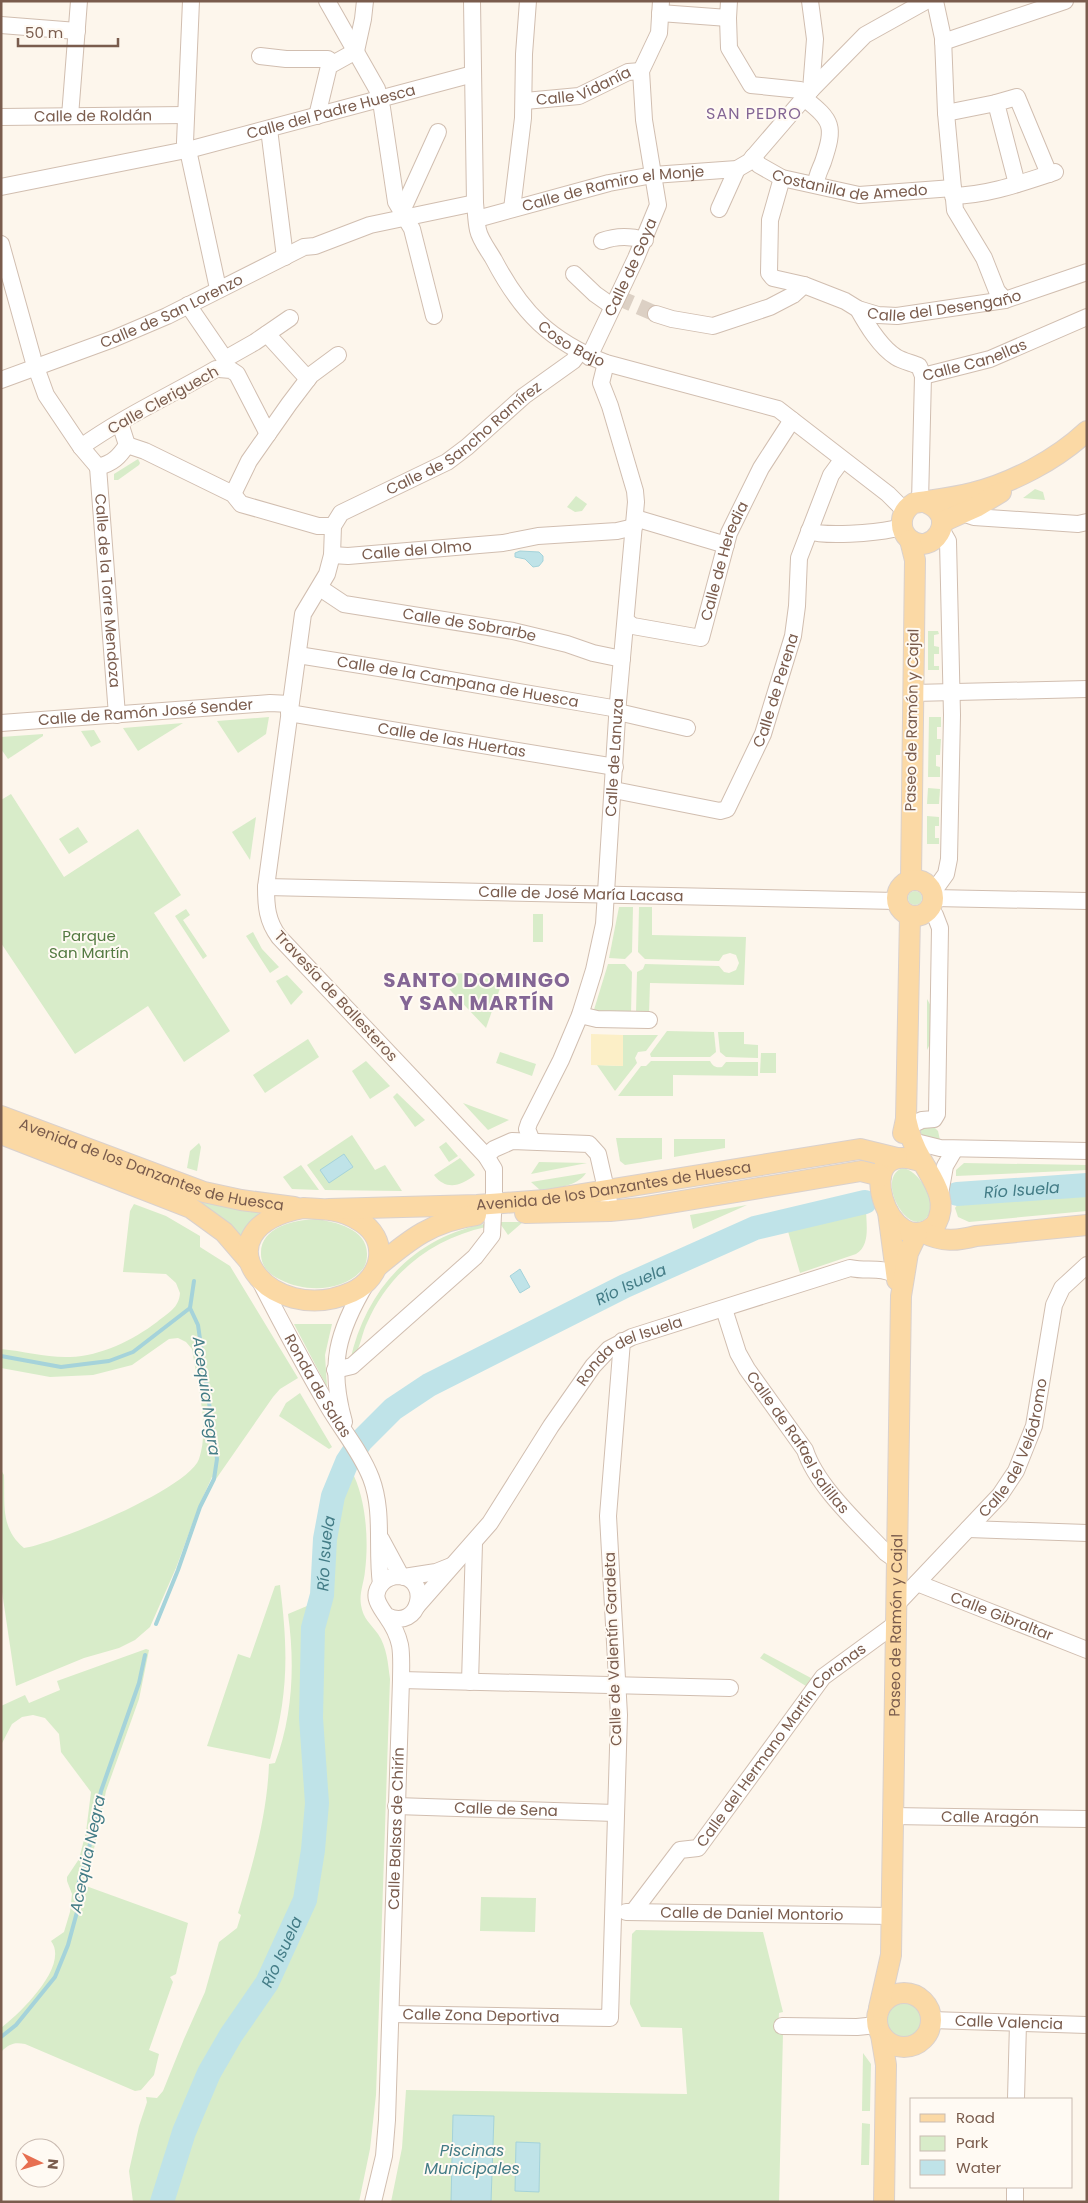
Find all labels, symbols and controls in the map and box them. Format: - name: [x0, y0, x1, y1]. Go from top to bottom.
- scale bar: [18, 15, 118, 47]
- text: 50 m: [25, 22, 63, 43]
- street label: Calle Vidanía: [535, 61, 634, 110]
- street label: Calle del Padre Huesca: [244, 79, 418, 144]
- district label: SAN PEDRO: [706, 102, 802, 125]
- street label: Calle de Roldán: [34, 104, 152, 127]
- street label: Calle de Ramiro el Monje: [520, 160, 705, 216]
- street label: Costanilla de Amedo: [768, 163, 928, 205]
- street label: Calle de Goya: [599, 215, 661, 320]
- street label: Calle de San Lorenzo: [97, 268, 246, 353]
- street label: Calle del Desengaño: [865, 284, 1024, 326]
- street label: Coso Bajo: [533, 315, 608, 372]
- street label: Calle Canellas: [920, 333, 1030, 386]
- street label: Calle Cleriguech: [103, 360, 222, 439]
- street label: Calle de Sancho Ramírez: [382, 376, 545, 500]
- street label: Calle de la Torre Mendoza: [90, 493, 126, 688]
- street label: Calle de Heredia: [695, 498, 753, 623]
- street label: Calle del Olmo: [361, 535, 472, 565]
- street label: Calle de Sobrarbe: [401, 603, 539, 646]
- street label: Paseo de Ramón y Cajal: [899, 628, 924, 811]
- street label: Calle de Perena: [747, 631, 803, 751]
- street label: Calle de la Campana de Huesca: [335, 650, 580, 712]
- street label: Calle de Ramón José Sender: [37, 693, 254, 730]
- street label: Calle de Lanuza: [600, 697, 628, 817]
- street label: Calle de las Huertas: [376, 717, 528, 762]
- street label: Calle de José María Lacasa: [478, 881, 684, 906]
- park label: Parque San Martín: [49, 925, 129, 963]
- street label: Travesía de Ballesteros: [270, 925, 403, 1066]
- district label: SANTO DOMINGO Y SAN MARTÍN: [383, 966, 571, 1017]
- street label: Avenida de los Danzantes de Huesca: [16, 1113, 285, 1216]
- street label: Avenida de los Danzantes de Huesca: [475, 1156, 752, 1215]
- water label: Río Isuela: [983, 1176, 1061, 1204]
- water label: Río Isuela: [591, 1258, 670, 1311]
- street label: Ronda del Isuela: [571, 1311, 685, 1390]
- street label: Ronda de Salas: [280, 1330, 357, 1442]
- water label: Acequia Negra: [187, 1334, 226, 1457]
- street label: Calle de Rafael Salillas: [742, 1367, 854, 1518]
- street label: Calle del Velódromo: [973, 1377, 1052, 1522]
- water label: Río Isuela: [311, 1513, 341, 1592]
- street label: Paseo de Ramón y Cajal: [884, 1534, 907, 1717]
- street label: Calle de Valentín Gardeta: [599, 1552, 626, 1746]
- street label: Calle Gibraltar: [947, 1586, 1057, 1646]
- street label: Calle del Hermano Martín Coronas: [691, 1638, 870, 1851]
- street label: Calle Balsas de Chirín: [383, 1747, 409, 1910]
- water label: Acequia Negra: [64, 1793, 111, 1916]
- street label: Calle de Sena: [454, 1797, 558, 1821]
- street label: Calle Aragón: [941, 1806, 1039, 1828]
- street label: Calle de Daniel Montorio: [660, 1902, 844, 1925]
- water label: Río Isuela: [256, 1912, 308, 1991]
- street label: Calle Zona Deportiva: [402, 2003, 560, 2027]
- street label: Calle Valencia: [955, 2010, 1063, 2034]
- legend: [910, 2098, 1073, 2188]
- text: Road: [956, 2107, 995, 2128]
- text: Park: [956, 2132, 988, 2153]
- north arrow: [15, 2138, 65, 2188]
- water label: Piscinas Municipales: [424, 2139, 520, 2180]
- text: Water: [956, 2157, 1002, 2178]
- text: N: [43, 2158, 63, 2170]

